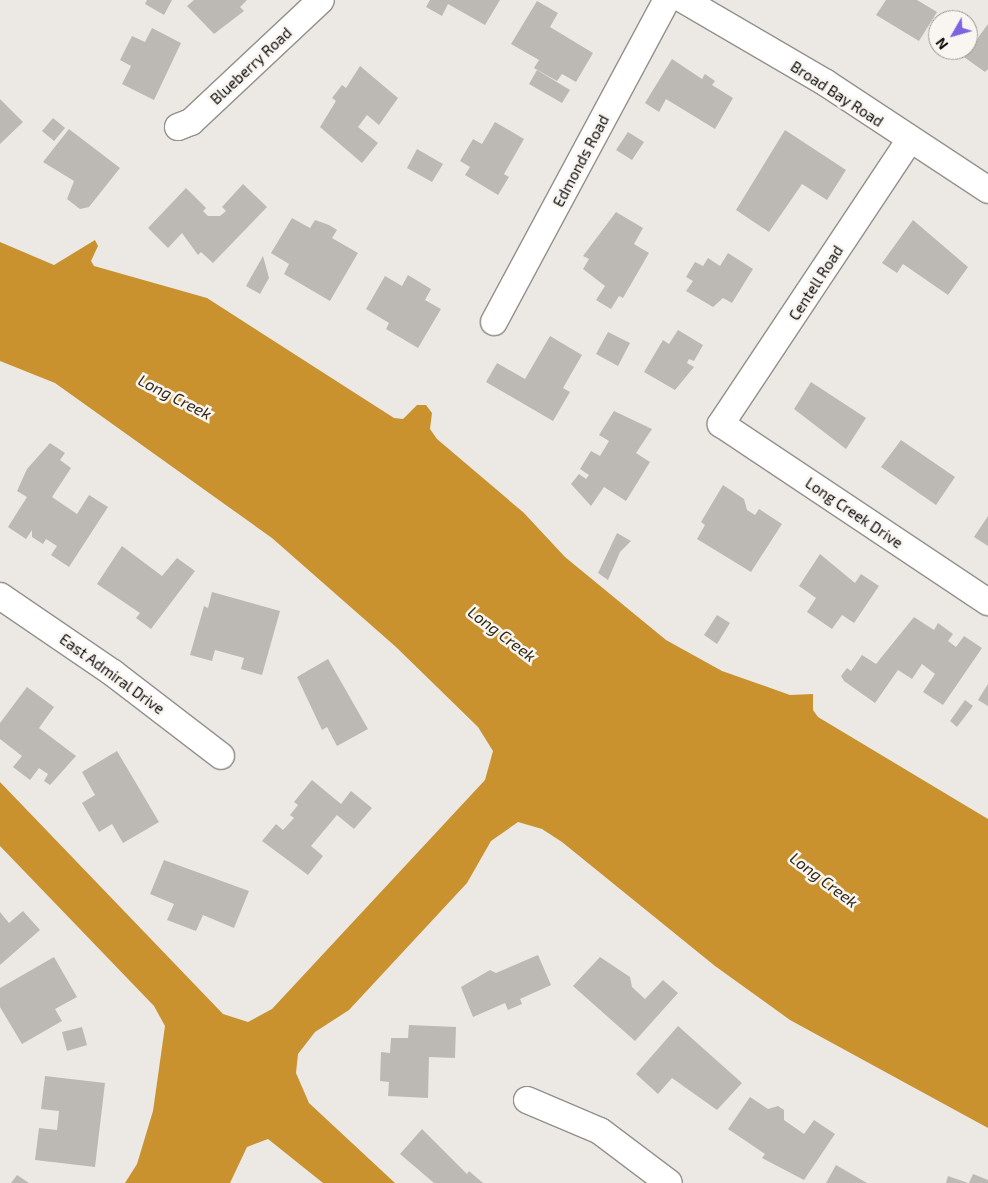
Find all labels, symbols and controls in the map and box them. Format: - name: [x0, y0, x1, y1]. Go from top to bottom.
- north arrow: [928, 10, 978, 60]
- street label: Blueberry Road: [207, 24, 295, 108]
- text: N: [932, 35, 951, 53]
- street label: Broad Bay Road: [787, 57, 887, 131]
- street label: Edmonds Road: [549, 112, 613, 210]
- street label: Centell Road: [785, 242, 847, 324]
- water label: Long Creek: [135, 370, 215, 424]
- street label: Long Creek Drive: [802, 474, 906, 552]
- water label: Long Creek: [464, 602, 540, 666]
- street label: East Admiral Drive: [56, 630, 168, 718]
- water label: Long Creek: [786, 848, 862, 912]

